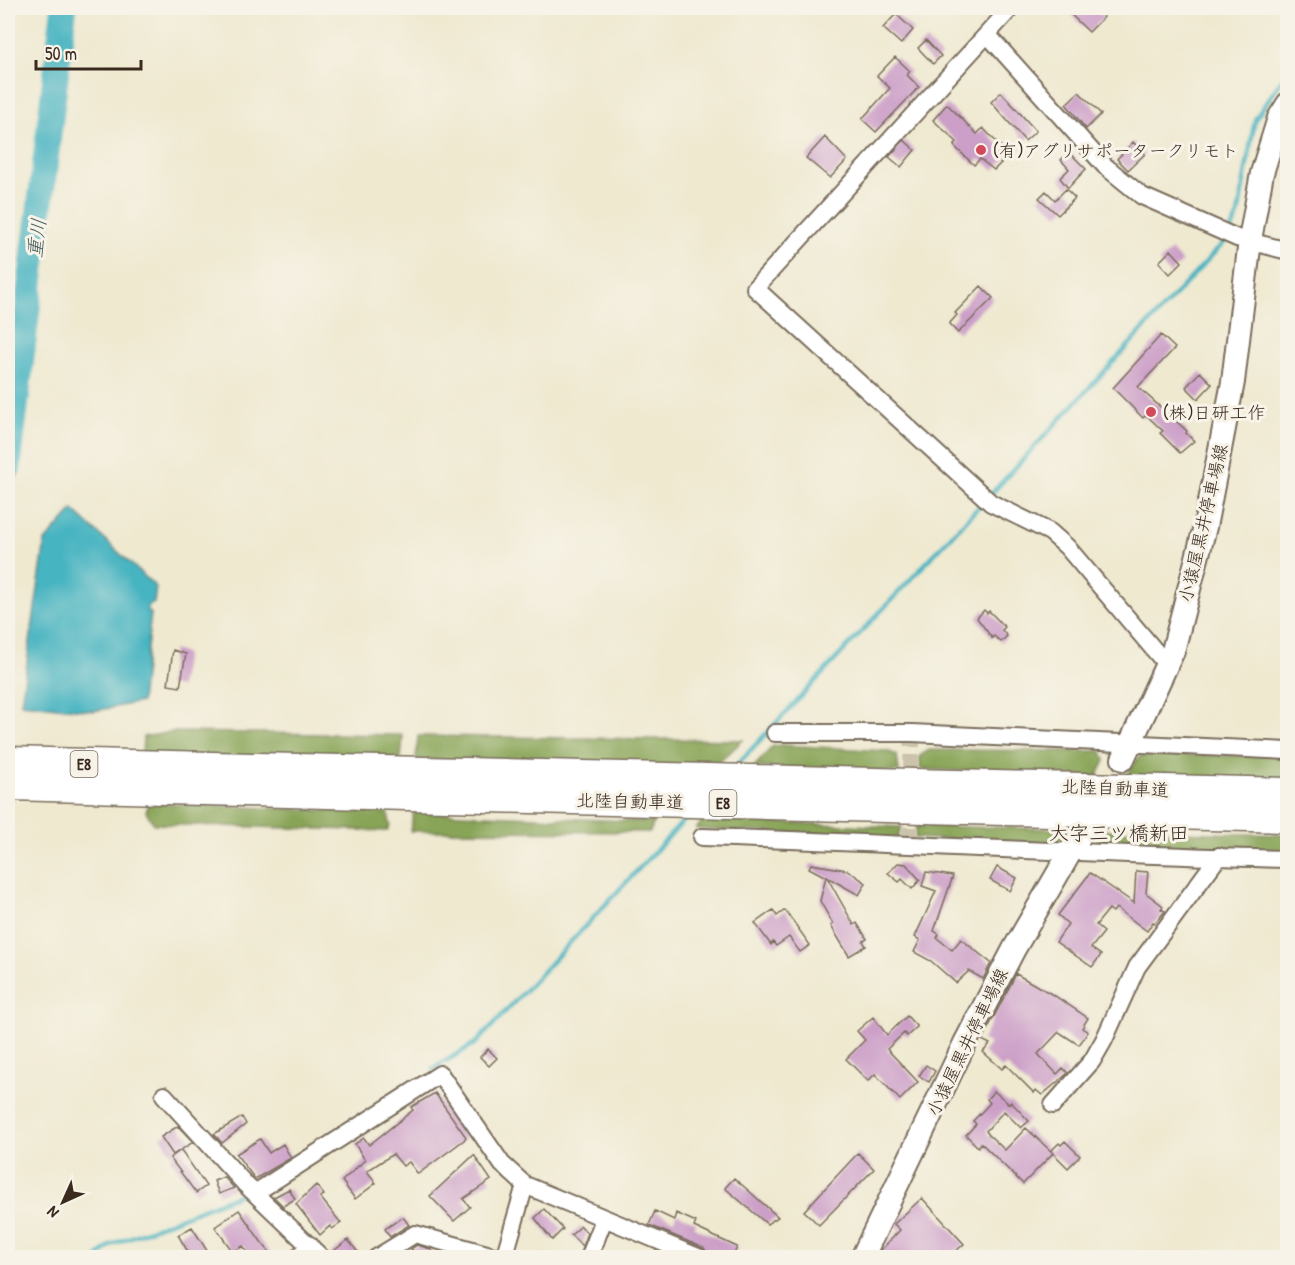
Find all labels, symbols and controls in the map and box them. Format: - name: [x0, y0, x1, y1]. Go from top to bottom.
- scale bar: [36, 33, 141, 71]
- text: 50 m: [45, 41, 77, 66]
- place label: (有)アグリサポータークリモト: [993, 138, 1238, 163]
- marker: (有)アグリサポータークリモト: [974, 143, 988, 157]
- water label: 重川: [20, 217, 52, 259]
- place label: (株)日研工作: [1163, 400, 1266, 425]
- marker: (株)日研工作: [1144, 405, 1158, 419]
- street label: 小猿屋黒井停車場線: [1173, 441, 1233, 605]
- road number: E8: [70, 751, 98, 777]
- street label: 北陸自動車道: [1061, 774, 1169, 802]
- street label: 北陸自動車道: [576, 788, 684, 814]
- road number: E8: [710, 790, 736, 816]
- district label: 大字三ツ橋新田: [1049, 819, 1189, 846]
- street label: 小猿屋黒井停車場線: [920, 964, 1014, 1120]
- north arrow: [33, 1172, 93, 1232]
- text: N: [41, 1201, 63, 1223]

